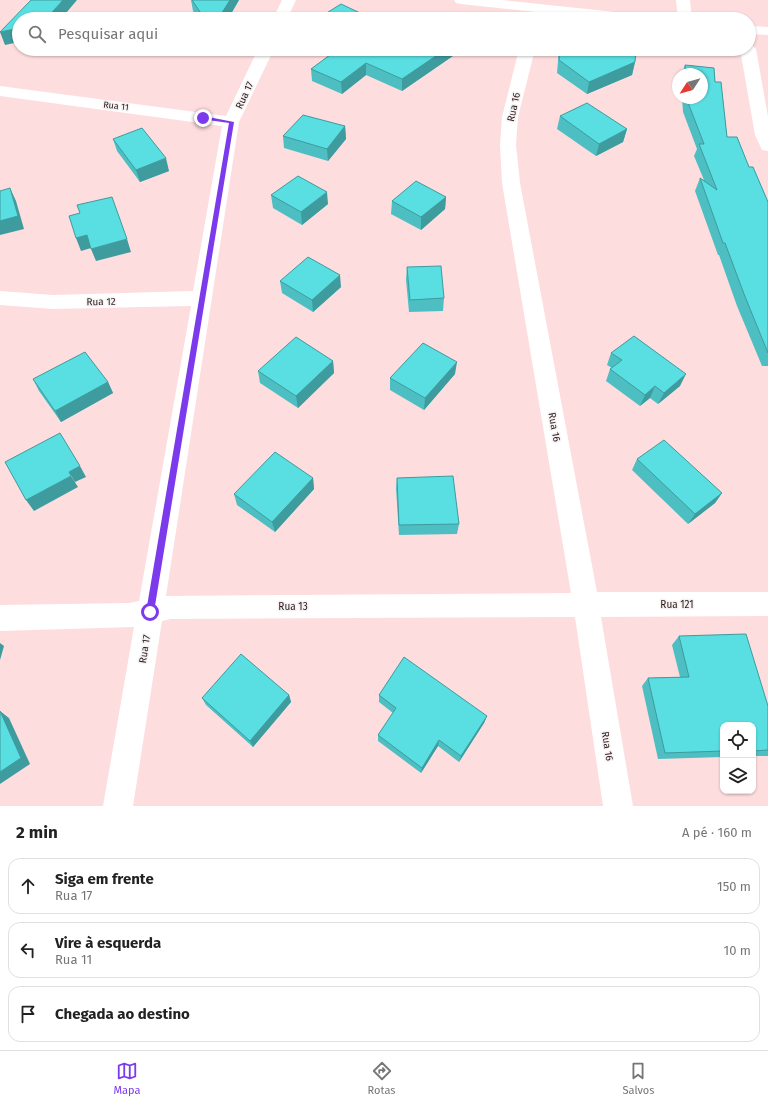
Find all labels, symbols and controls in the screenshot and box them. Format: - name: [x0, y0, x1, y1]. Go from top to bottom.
- search box: [12, 12, 756, 56]
- icon: search: [26, 23, 48, 45]
- text: Pesquisar aqui: [58, 25, 158, 43]
- north arrow: [672, 68, 708, 104]
- street label: Rua 17: [233, 79, 257, 111]
- street label: Rua 16: [505, 91, 523, 123]
- street label: Rua 11: [103, 99, 129, 113]
- route end: [194, 109, 212, 127]
- street label: Rua 12: [86, 296, 116, 308]
- street label: Rua 16: [546, 412, 562, 443]
- street label: Rua 121: [660, 599, 694, 611]
- street label: Rua 13: [278, 601, 308, 613]
- route start: [141, 603, 159, 621]
- street label: Rua 17: [137, 633, 153, 664]
- map controls: [720, 722, 756, 794]
- button: locate: [720, 722, 756, 758]
- street label: Rua 16: [599, 731, 615, 762]
- button: layers: [720, 758, 756, 794]
- text: 2 min: [16, 822, 58, 843]
- text: A pé · 160 m: [682, 825, 752, 840]
- text: Siga em frente: [55, 870, 154, 888]
- icon: ahead: [17, 875, 39, 897]
- text: 150 m: [717, 879, 751, 894]
- text: Rua 17: [55, 888, 92, 903]
- text: Vire à esquerda: [55, 934, 161, 952]
- icon: left: [17, 939, 39, 961]
- text: 10 m: [724, 943, 751, 958]
- text: Rua 11: [55, 952, 92, 967]
- icon: arrive: [17, 1003, 39, 1025]
- text: Chegada ao destino: [55, 1005, 190, 1023]
- tab: Mapa: [114, 1060, 141, 1097]
- tab: Rotas: [368, 1060, 395, 1097]
- tab: Salvos: [623, 1060, 654, 1097]

